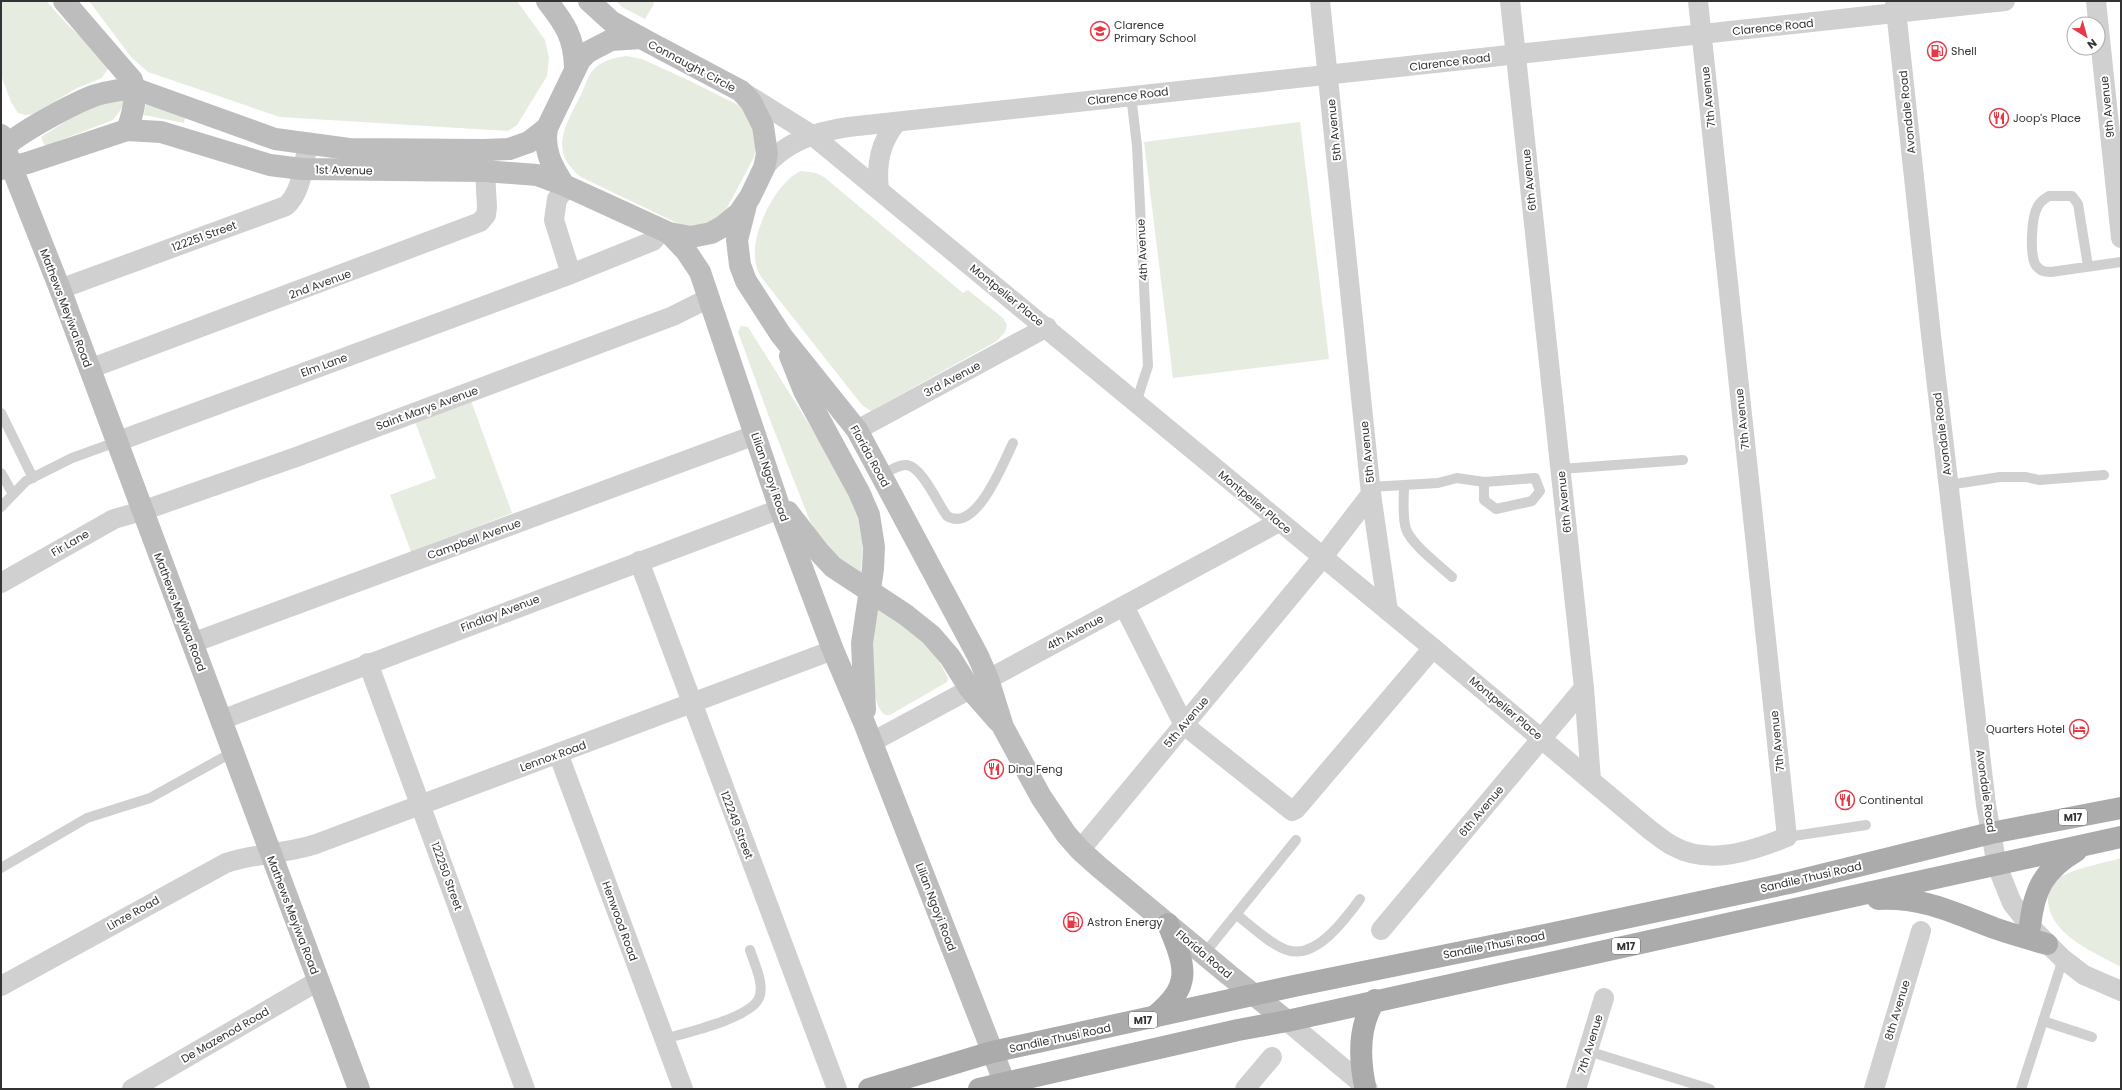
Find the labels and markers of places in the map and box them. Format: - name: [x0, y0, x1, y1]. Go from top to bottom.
- place label: Clarence Primary School: [1114, 17, 1196, 46]
- school or university icon: Clarence Primary School: [1089, 20, 1111, 42]
- fuel station icon: Shell: [1926, 40, 1948, 62]
- place label: Shell: [1951, 43, 1977, 59]
- restaurant icon: Joop's Place: [1988, 107, 2010, 129]
- place label: Joop's Place: [2013, 110, 2081, 126]
- hotel icon: Quarters Hotel: [2068, 718, 2090, 740]
- place label: Quarters Hotel: [1986, 721, 2065, 737]
- restaurant icon: Ding Feng: [983, 758, 1005, 780]
- place label: Ding Feng: [1008, 761, 1063, 777]
- restaurant icon: Continental: [1834, 789, 1856, 811]
- place label: Continental: [1859, 792, 1923, 808]
- fuel station icon: Astron Energy: [1062, 911, 1084, 933]
- place label: Astron Energy: [1087, 914, 1163, 930]

